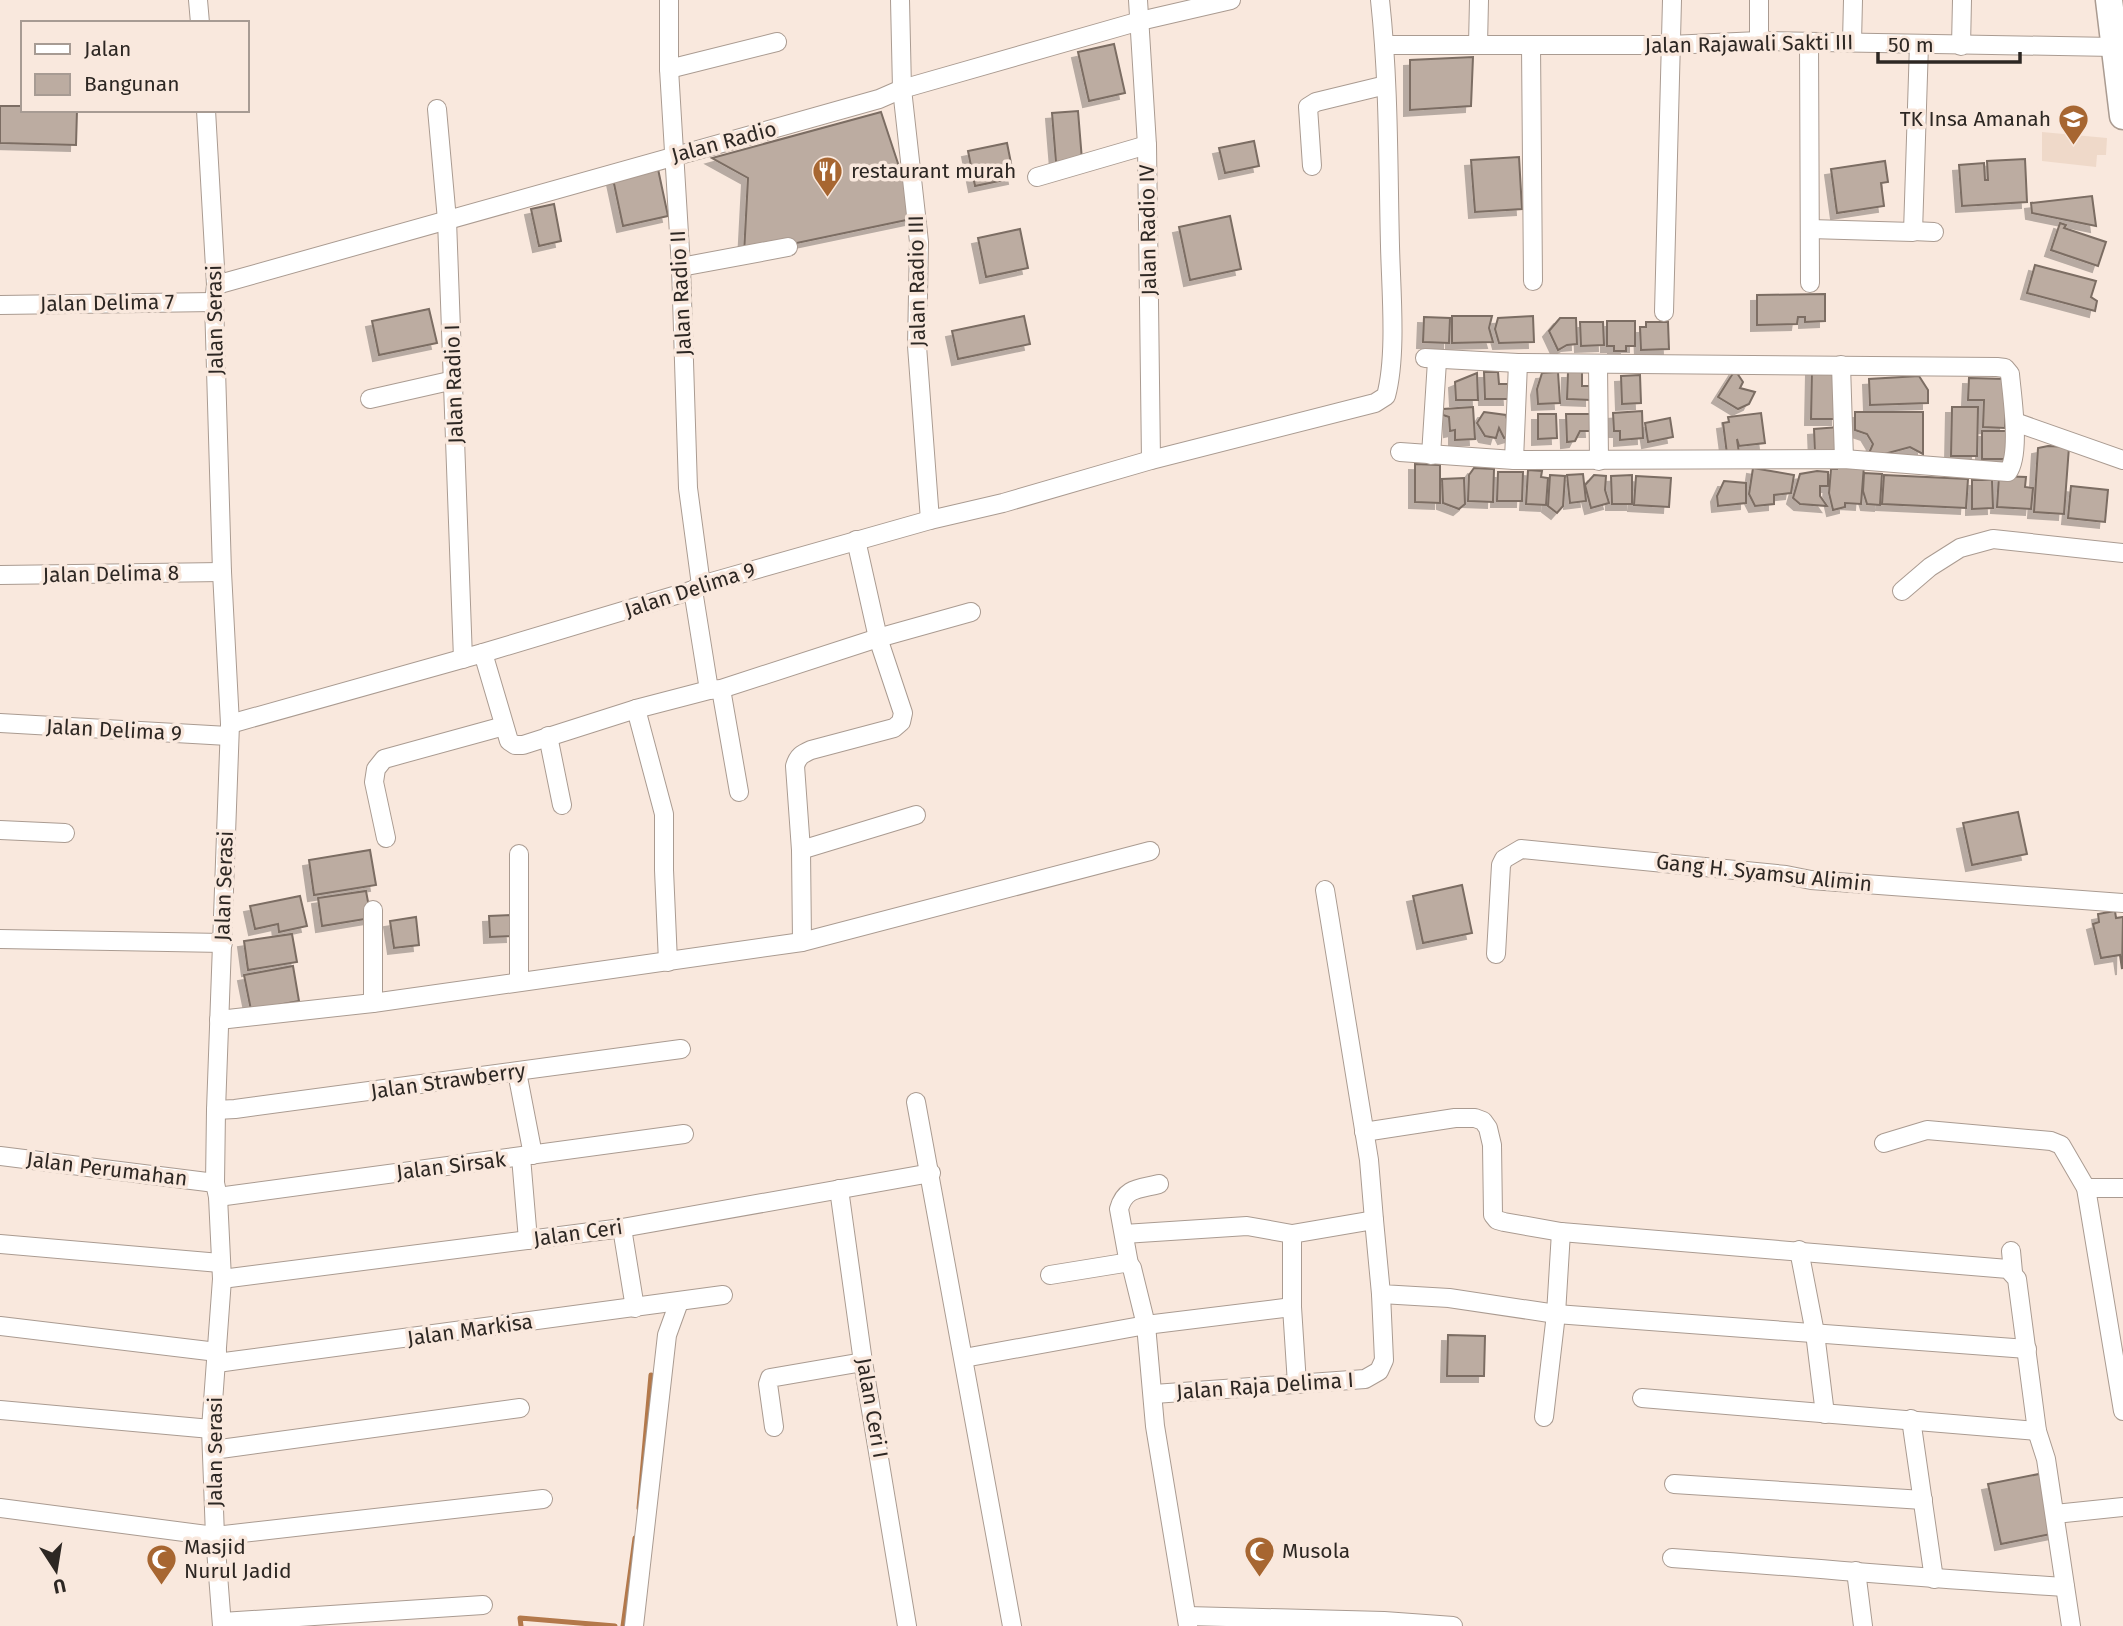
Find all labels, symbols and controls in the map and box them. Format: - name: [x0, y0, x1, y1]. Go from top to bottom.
- legend: [21, 21, 248, 112]
- scale bar: [1878, 21, 2020, 65]
- street label: Jalan Rajawali Sakti III: [1644, 29, 1854, 59]
- text: 50 m: [1888, 32, 1934, 58]
- text: Jalan: [84, 36, 131, 62]
- text: Bangunan: [84, 71, 179, 97]
- school or university icon: TK Insa Amanah: [2057, 102, 2091, 146]
- place label: TK Insa Amanah: [1900, 106, 2051, 132]
- street label: Jalan Radio: [669, 116, 779, 168]
- restaurant icon: restaurant murah: [811, 154, 845, 198]
- place label: restaurant murah: [851, 158, 1016, 184]
- street label: Jalan Radio IV: [1134, 164, 1162, 296]
- street label: Jalan Radio III: [903, 215, 931, 347]
- street label: Jalan Radio II: [665, 230, 697, 356]
- street label: Jalan Serasi: [201, 265, 229, 375]
- street label: Jalan Delima 7: [40, 289, 174, 317]
- street label: Jalan Radio I: [439, 324, 469, 444]
- street label: Jalan Delima 9: [621, 557, 759, 623]
- street label: Jalan Delima 8: [43, 560, 179, 588]
- street label: Jalan Delima 9: [45, 713, 183, 747]
- street label: Jalan Serasi: [209, 830, 239, 942]
- street label: Gang H. Syamsu Alimin: [1655, 849, 1873, 897]
- street label: Jalan Strawberry: [369, 1057, 528, 1105]
- street label: Jalan Perumahan: [25, 1146, 189, 1192]
- street label: Jalan Sirsak: [395, 1146, 507, 1186]
- street label: Jalan Ceri: [532, 1214, 624, 1252]
- street label: Jalan Markisa: [406, 1308, 534, 1352]
- street label: Jalan Ceri I: [850, 1356, 894, 1460]
- street label: Jalan Raja Delima I: [1175, 1367, 1355, 1405]
- street label: Jalan Serasi: [202, 1397, 228, 1507]
- place label: Masjid Nurul Jadid: [184, 1534, 291, 1584]
- mosque icon: Musola: [1242, 1534, 1276, 1578]
- north arrow: [21, 1535, 91, 1605]
- place label: Musola: [1282, 1538, 1350, 1564]
- mosque icon: Masjid Nurul Jadid: [144, 1542, 178, 1586]
- text: U: [51, 1574, 68, 1599]

